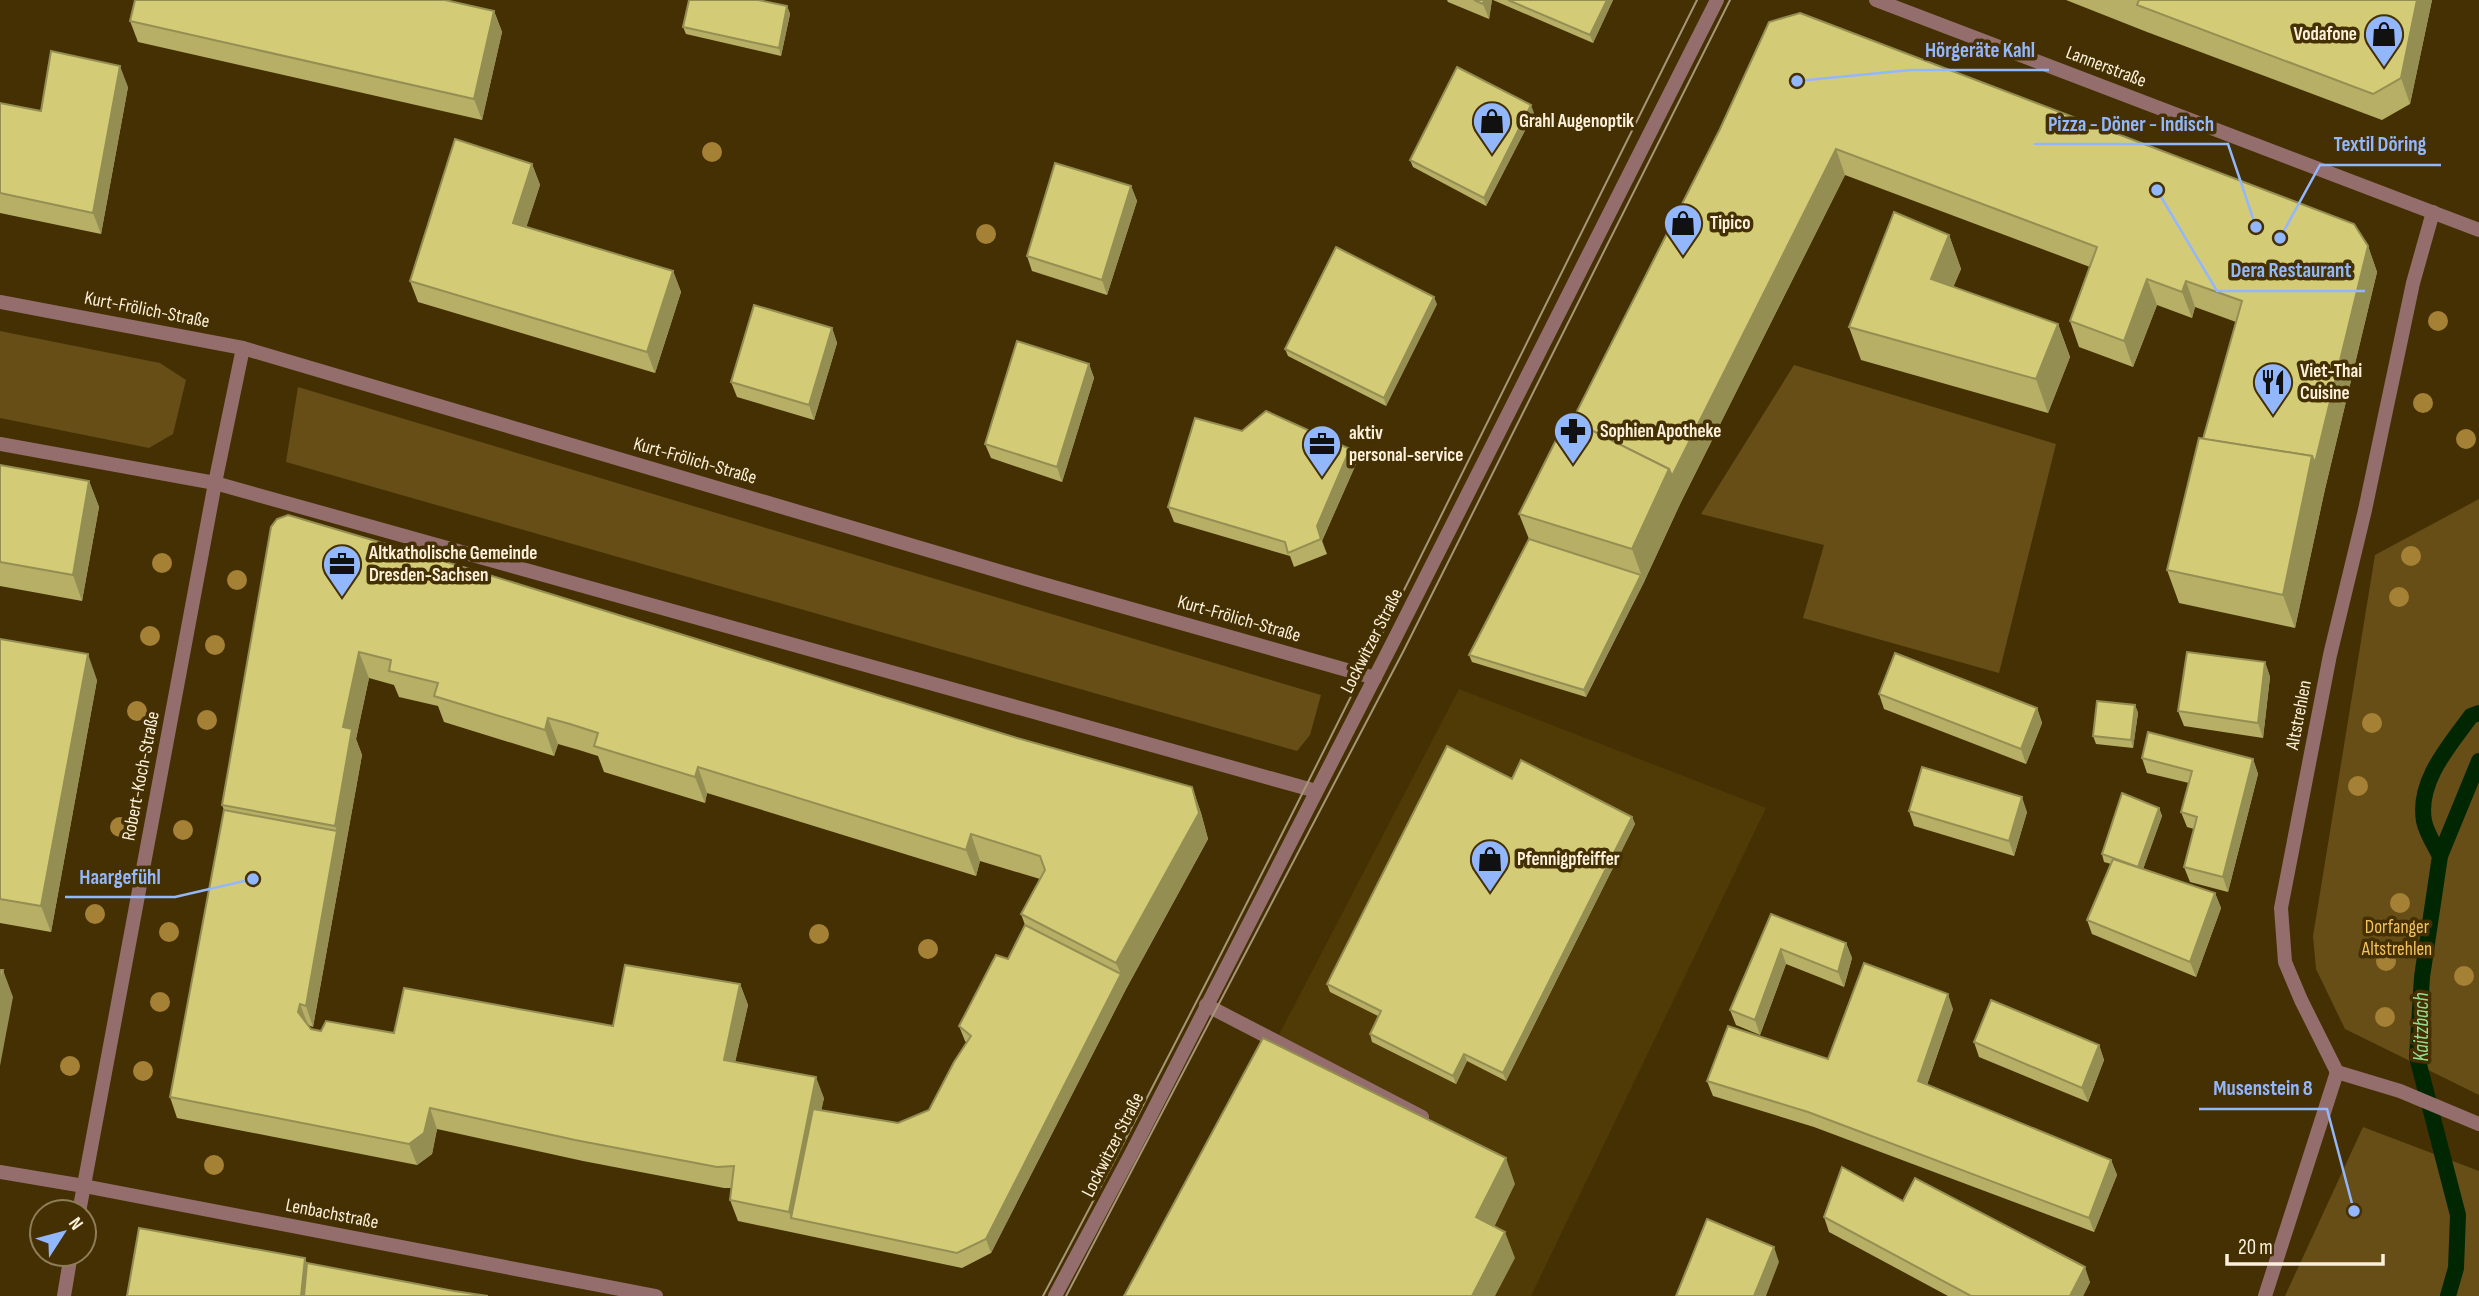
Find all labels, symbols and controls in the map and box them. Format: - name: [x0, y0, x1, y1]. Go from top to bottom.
- shop icon: Vodafone: [2363, 13, 2405, 68]
- place label: Vodafone: [2294, 23, 2357, 46]
- callout: Hörgeräte Kahl: [1911, 28, 2049, 70]
- text: Hörgeräte Kahl: [1925, 38, 2035, 63]
- street label: Lannerstraße: [2063, 41, 2149, 93]
- shop icon: Grahl Augenoptik: [1471, 100, 1513, 155]
- callout: Pizza - Döner - Indisch: [2034, 102, 2228, 144]
- place label: Grahl Augenoptik: [1519, 110, 1634, 133]
- text: Pizza - Döner - Indisch: [2048, 112, 2214, 137]
- callout: Textil Döring: [2320, 123, 2441, 165]
- text: Textil Döring: [2334, 132, 2427, 157]
- shop icon: Tipico: [1662, 202, 1704, 257]
- place label: Tipico: [1710, 212, 1750, 235]
- callout: Dera Restaurant: [2217, 249, 2365, 291]
- text: Dera Restaurant: [2231, 258, 2352, 283]
- street label: Kurt-Frölich-Straße: [82, 287, 212, 333]
- place label: Viet-Thai Cuisine: [2300, 360, 2362, 405]
- restaurant icon: Viet-Thai Cuisine: [2252, 361, 2294, 416]
- pharmacy icon: Sophien Apotheke: [1552, 410, 1594, 465]
- place label: Sophien Apotheke: [1600, 420, 1721, 443]
- place label: aktiv personal-service: [1349, 422, 1463, 467]
- office icon: aktiv personal-service: [1301, 423, 1343, 478]
- street label: Kurt-Frölich-Straße: [631, 432, 759, 490]
- place label: Altkatholische Gemeinde Dresden-Sachsen: [368, 542, 537, 587]
- office icon: Altkatholische Gemeinde Dresden-Sachsen: [321, 543, 363, 598]
- street label: Lockwitzer Straße: [1336, 585, 1408, 697]
- street label: Kurt-Frölich-Straße: [1175, 590, 1303, 648]
- street label: Altstrehlen: [2281, 678, 2317, 753]
- street label: Robert-Koch-Straße: [117, 709, 165, 843]
- shop icon: Pfennigpfeiffer: [1469, 838, 1511, 893]
- place label: Pfennigpfeiffer: [1517, 848, 1620, 871]
- callout: Haargefühl: [65, 855, 175, 897]
- text: Haargefühl: [79, 865, 161, 890]
- park label: Dorfanger Altstrehlen: [2361, 916, 2432, 961]
- water label: Kaitzbach: [2409, 992, 2434, 1062]
- callout: Musenstein 8: [2199, 1067, 2327, 1109]
- text: Musenstein 8: [2213, 1076, 2313, 1101]
- street label: Lockwitzer Straße: [1077, 1089, 1149, 1201]
- street label: Lenbachstraße: [284, 1194, 380, 1234]
- north arrow: [28, 1198, 98, 1268]
- text: N: [63, 1213, 88, 1235]
- scale bar: [2227, 1222, 2383, 1266]
- text: 20 m: [2238, 1235, 2273, 1260]

